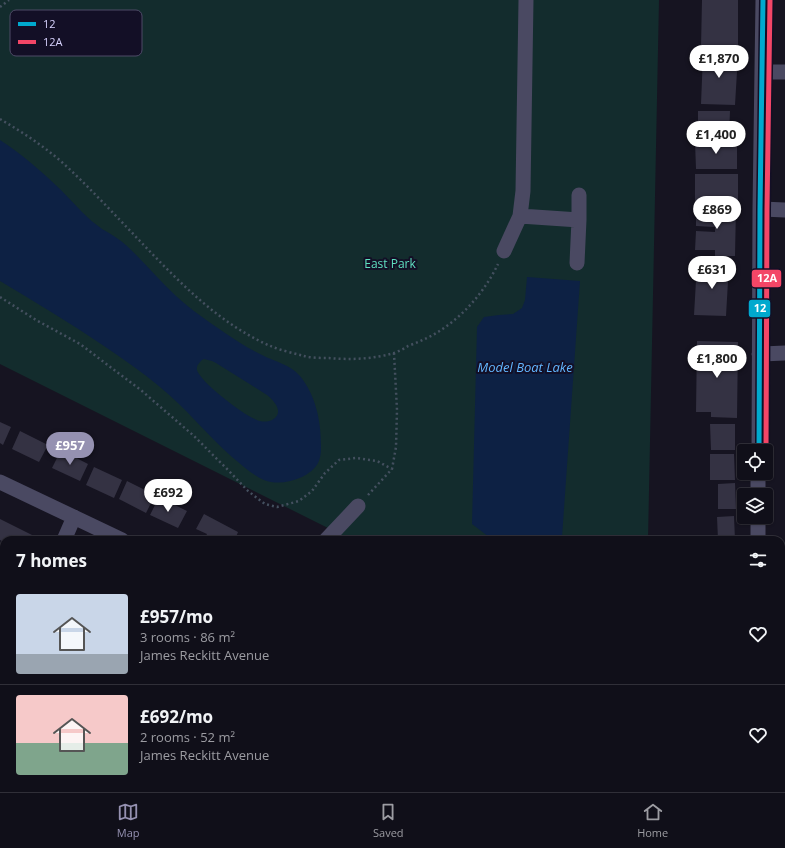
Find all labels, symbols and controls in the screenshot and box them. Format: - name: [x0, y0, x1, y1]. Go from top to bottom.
- legend: [10, 10, 142, 56]
- text: 12: [43, 16, 56, 31]
- text: 12A: [43, 34, 63, 49]
- pin: £1,870: [686, 45, 752, 79]
- text: £1,870: [699, 49, 739, 67]
- pin: £1,400: [683, 121, 749, 155]
- text: £1,400: [696, 125, 736, 143]
- pin: £869: [693, 196, 741, 230]
- text: £869: [702, 200, 732, 218]
- park label: East Park: [364, 255, 416, 272]
- pin: £631: [688, 256, 736, 290]
- text: £631: [697, 260, 727, 278]
- line badge: 12A: [751, 269, 782, 288]
- text: 12A: [757, 270, 777, 285]
- line badge: 12: [748, 299, 771, 318]
- text: 12: [754, 300, 766, 315]
- pin: £1,800: [684, 345, 750, 379]
- text: £1,800: [697, 349, 737, 367]
- water label: Model Boat Lake: [477, 358, 573, 376]
- pin: £957: [46, 432, 94, 466]
- text: £957: [55, 436, 85, 454]
- map controls: [737, 444, 773, 524]
- button: locate: [737, 444, 773, 480]
- pin: £692: [144, 479, 192, 513]
- text: £692: [153, 483, 183, 501]
- button: layers: [737, 488, 773, 524]
- text: 7 homes: [16, 549, 87, 572]
- icon: filters: [747, 549, 769, 571]
- text: £957/mo: [140, 605, 213, 628]
- icon: home: [48, 610, 96, 658]
- icon: heart: [747, 623, 769, 645]
- text: 3 rooms · 86 m²: [140, 628, 235, 646]
- text: James Reckitt Avenue: [140, 646, 269, 664]
- text: £692/mo: [140, 705, 213, 728]
- icon: home: [48, 711, 96, 759]
- icon: heart: [747, 724, 769, 746]
- text: 2 rooms · 52 m²: [140, 728, 235, 746]
- text: James Reckitt Avenue: [140, 746, 269, 764]
- tab: Map: [117, 801, 140, 840]
- tab: Saved: [373, 801, 404, 840]
- tab: Home: [637, 801, 668, 840]

